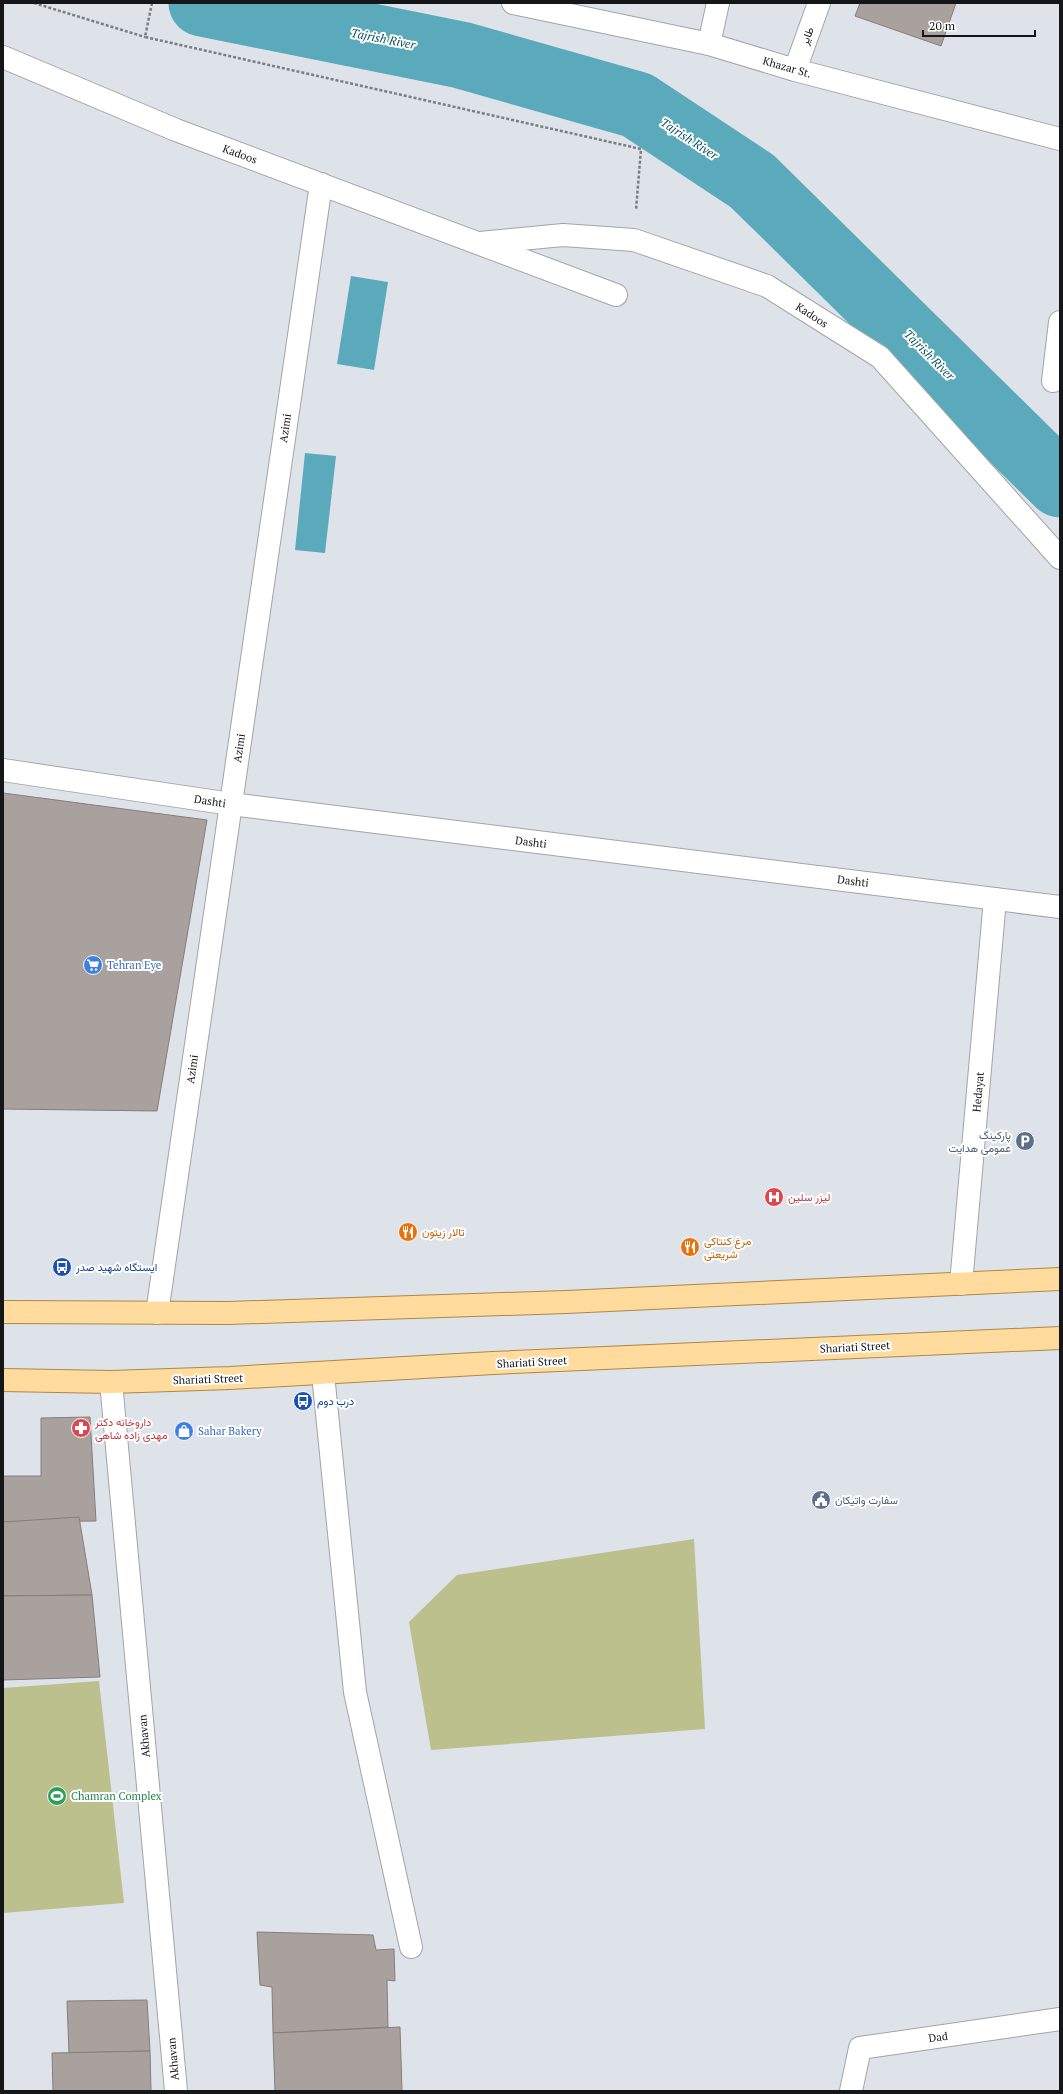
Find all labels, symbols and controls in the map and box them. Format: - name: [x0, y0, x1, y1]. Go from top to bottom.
- scale bar: [923, 12, 1035, 38]
- text: 20 m: [929, 18, 956, 33]
- water label: Tajrish River: [350, 25, 418, 52]
- street label: طایر: [797, 25, 817, 48]
- street label: Khazar St.: [761, 53, 813, 81]
- water label: Tajrish River: [658, 115, 722, 163]
- street label: Kadoos: [221, 141, 259, 167]
- street label: Kadoos: [793, 299, 831, 331]
- water label: Tajrish River: [901, 326, 959, 384]
- street label: Azimi: [276, 413, 294, 443]
- street label: Azimi: [230, 733, 248, 763]
- street label: Dashti: [193, 792, 227, 810]
- street label: Dashti: [514, 833, 548, 851]
- street label: Dashti: [836, 872, 870, 890]
- supermarket icon: Tehran Eye: [82, 954, 104, 976]
- place label: Tehran Eye: [107, 958, 162, 972]
- street label: Azimi: [183, 1054, 201, 1084]
- street label: Hedayat: [969, 1071, 987, 1113]
- place label: پارکینگ عمومی هدایت: [948, 1128, 1011, 1155]
- parking icon: پارکینگ عمومی هدایت: [1014, 1130, 1036, 1152]
- hospital icon: لیزر سلین: [763, 1186, 785, 1208]
- place label: لیزر سلین: [788, 1190, 831, 1204]
- restaurant icon: تالار زیتون: [397, 1221, 419, 1243]
- place label: تالار زیتون: [422, 1225, 465, 1239]
- place label: مرغ کنتاکی شریعتی: [704, 1234, 751, 1261]
- restaurant icon: مرغ کنتاکی شریعتی: [679, 1236, 701, 1258]
- bus stop icon: ایستگاه شهید صدر: [51, 1256, 73, 1278]
- place label: ایستگاه شهید صدر: [75, 1260, 157, 1274]
- street label: Shariati Street: [819, 1338, 891, 1356]
- street label: Shariati Street: [496, 1353, 568, 1371]
- street label: Shariati Street: [173, 1371, 243, 1387]
- bus stop icon: درب دوم: [292, 1390, 314, 1412]
- place label: درب دوم: [317, 1394, 354, 1409]
- place label: داروخانه دکتر مهدی زاده شاهی: [94, 1415, 168, 1442]
- pharmacy icon: داروخانه دکتر مهدی زاده شاهی: [70, 1417, 92, 1439]
- shop icon: Sahar Bakery: [173, 1420, 195, 1442]
- place label: Sahar Bakery: [198, 1424, 262, 1438]
- public building icon: سفارت واتیکان: [810, 1489, 832, 1511]
- place label: سفارت واتیکان: [835, 1493, 898, 1507]
- street label: Akhavan: [135, 1714, 153, 1758]
- sports icon: Chamran Complex: [46, 1785, 68, 1807]
- place label: Chamran Complex: [71, 1789, 162, 1803]
- street label: Dad: [927, 2029, 949, 2045]
- street label: Akhavan: [164, 2037, 182, 2081]

